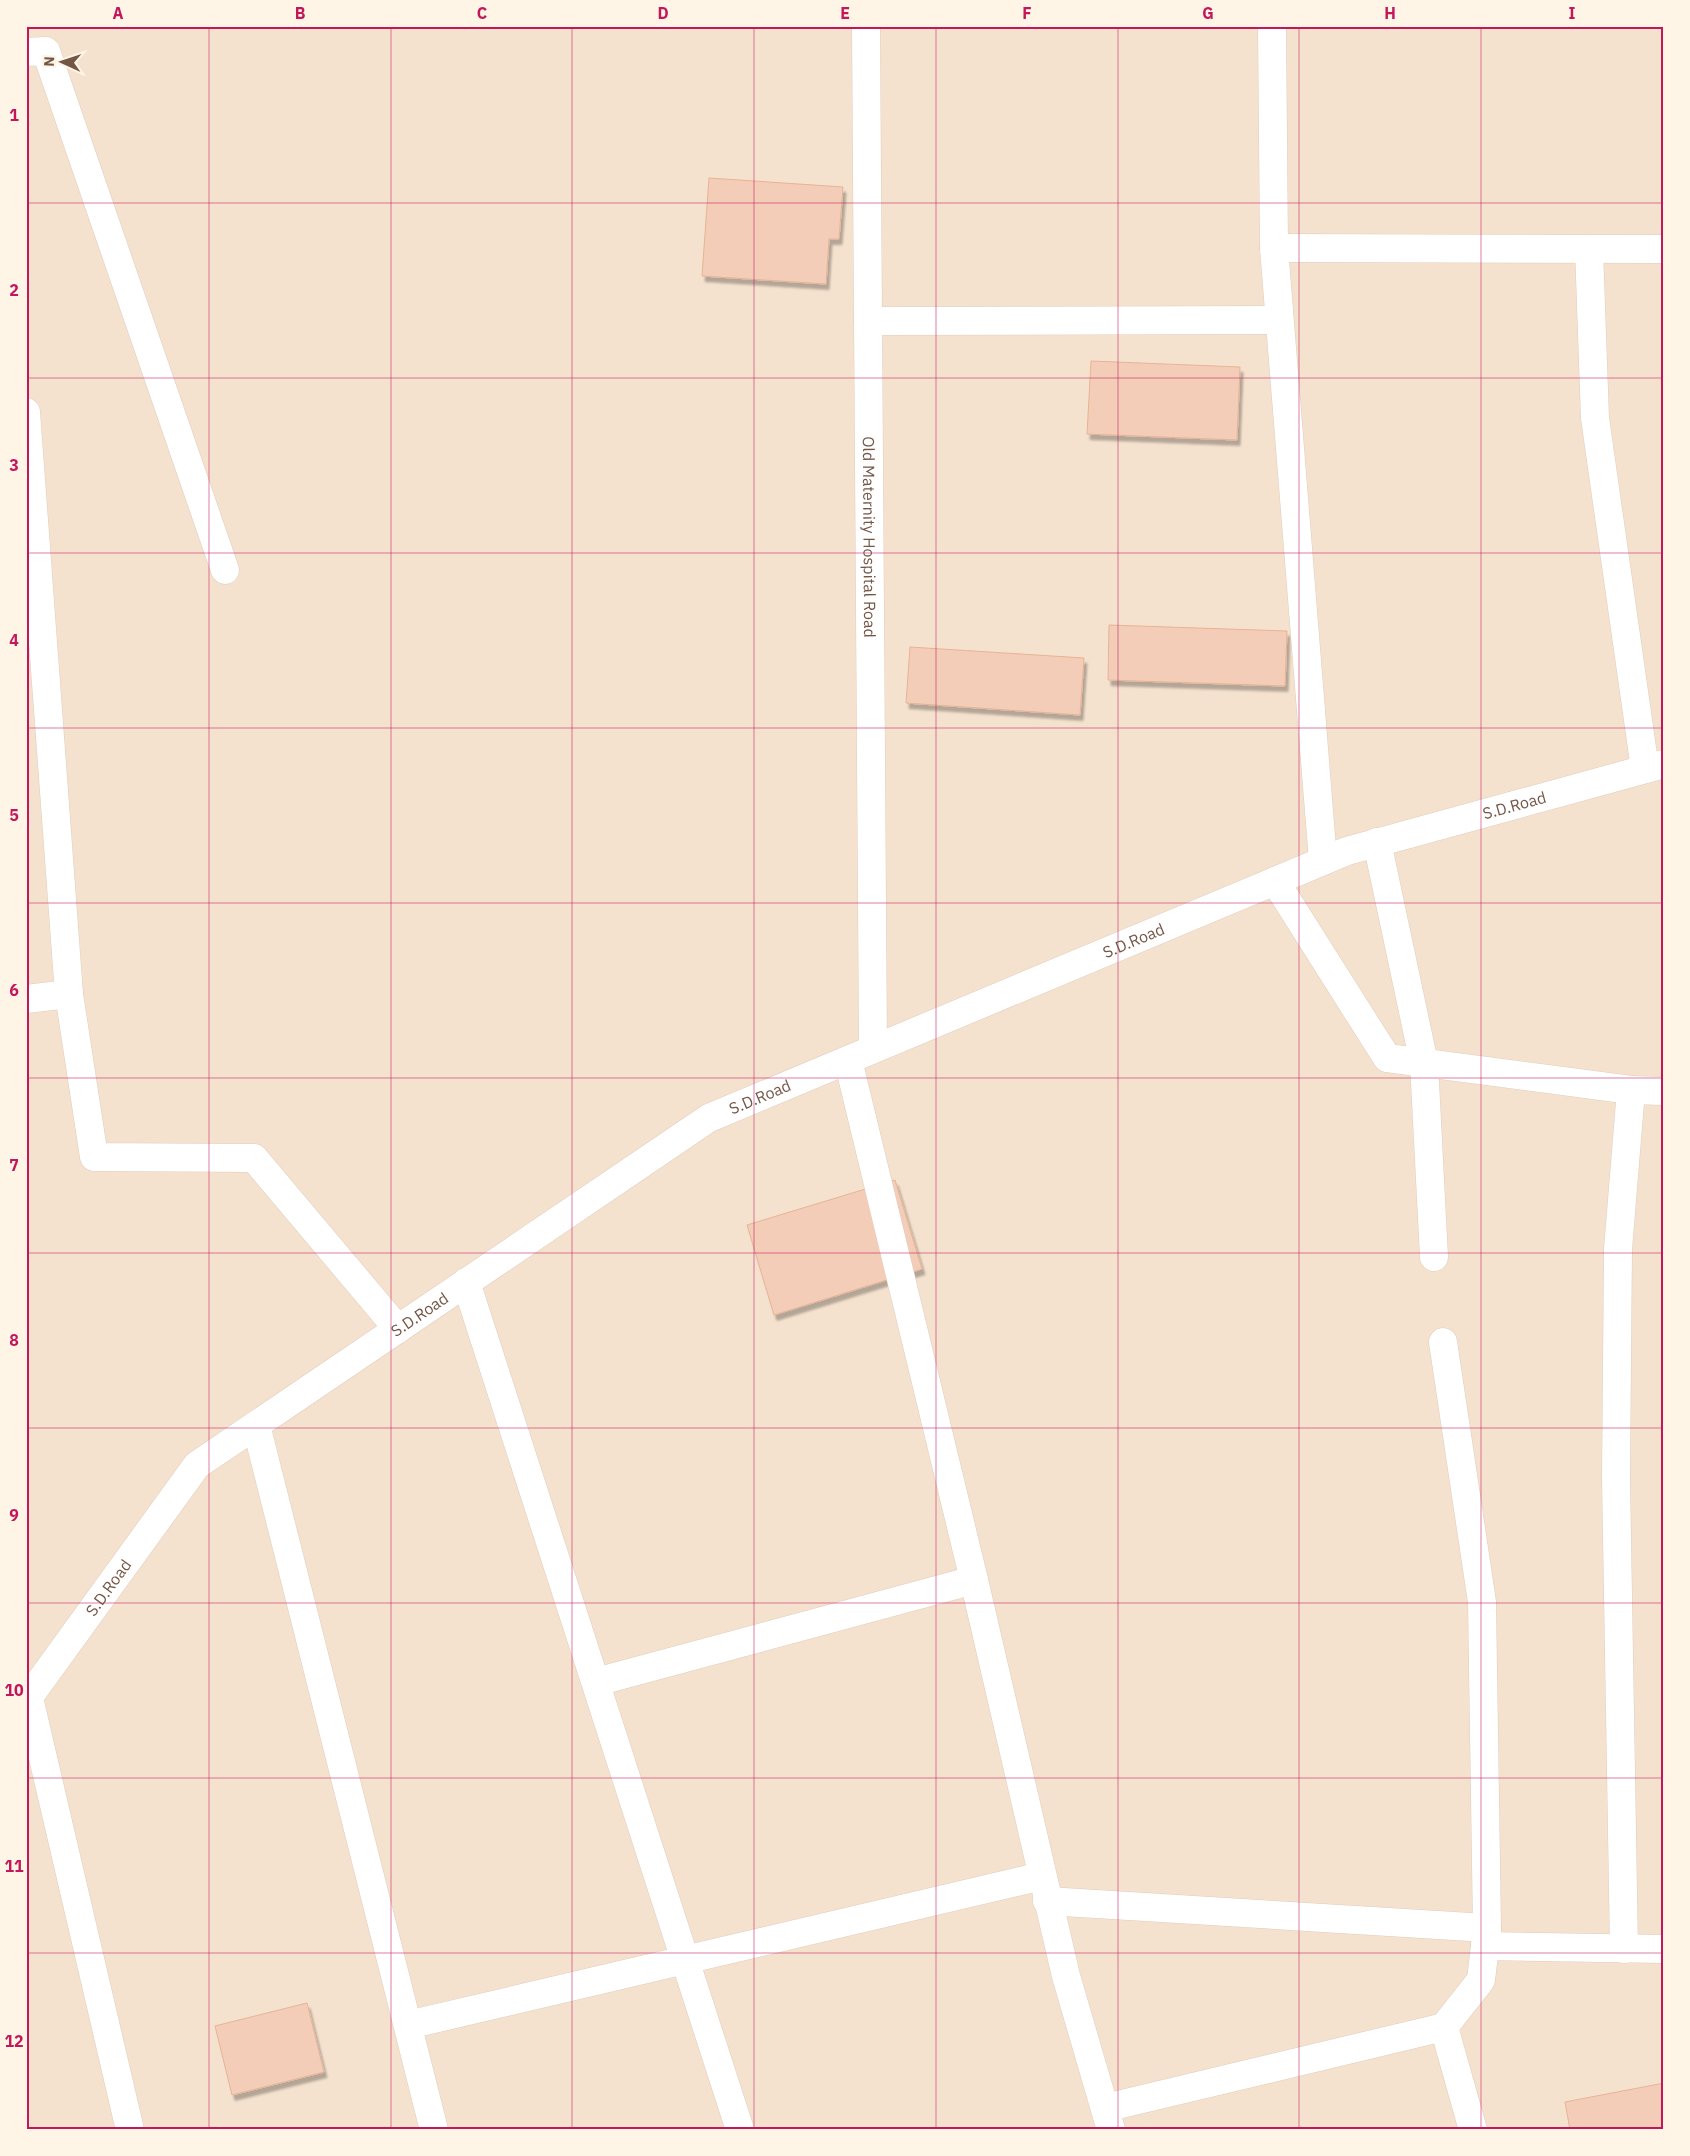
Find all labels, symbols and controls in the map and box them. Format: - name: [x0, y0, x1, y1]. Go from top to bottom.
- text: A: [113, 3, 124, 23]
- text: B: [295, 3, 306, 23]
- text: C: [477, 3, 487, 23]
- text: D: [657, 3, 669, 23]
- text: E: [840, 3, 850, 23]
- text: F: [1022, 3, 1032, 23]
- text: G: [1202, 3, 1214, 23]
- text: H: [1384, 3, 1396, 23]
- text: I: [1569, 3, 1576, 23]
- north arrow: [38, 38, 88, 88]
- text: N: [40, 56, 58, 67]
- text: 1: [9, 105, 19, 125]
- text: 2: [9, 280, 19, 300]
- street label: Old Maternity Hospital Road: [859, 436, 880, 638]
- text: 3: [9, 455, 19, 475]
- text: 4: [9, 630, 19, 650]
- street label: S.D.Road: [1480, 787, 1548, 823]
- text: 5: [9, 805, 19, 825]
- street label: S.D.Road: [1100, 919, 1167, 962]
- text: 6: [9, 980, 19, 1000]
- street label: S.D.Road: [726, 1075, 794, 1119]
- text: 7: [9, 1155, 19, 1175]
- street label: S.D.Road: [387, 1288, 452, 1341]
- text: 8: [9, 1330, 19, 1350]
- text: 9: [9, 1505, 19, 1525]
- street label: S.D.Road: [81, 1555, 135, 1620]
- text: 10: [4, 1680, 24, 1700]
- text: 11: [4, 1856, 24, 1876]
- text: 12: [4, 2031, 24, 2051]

